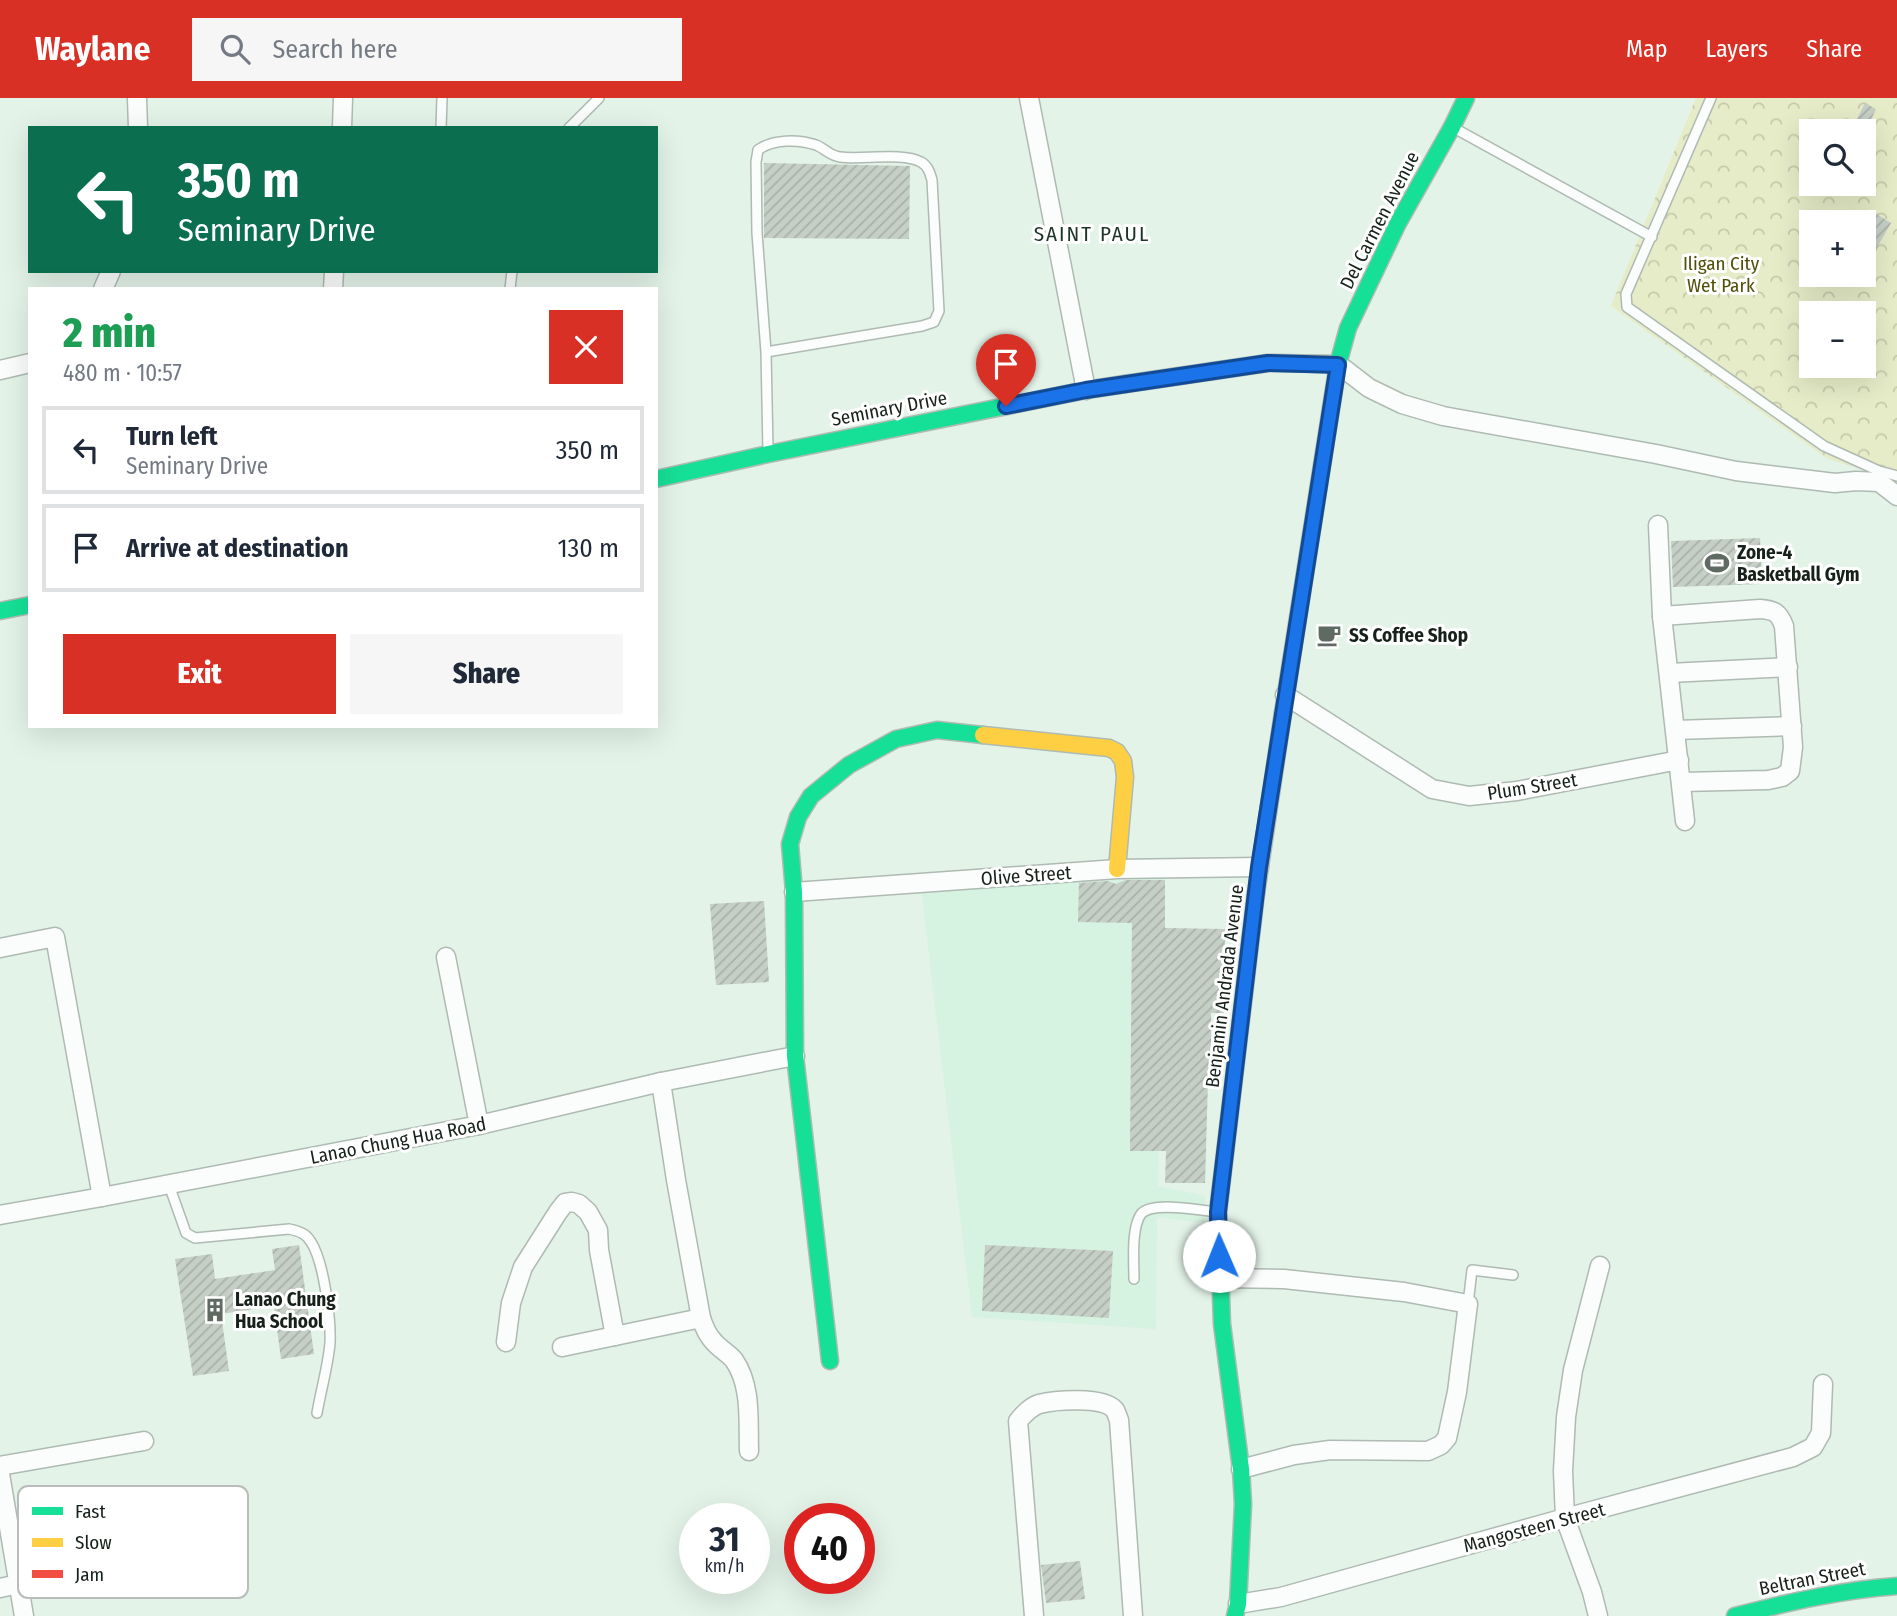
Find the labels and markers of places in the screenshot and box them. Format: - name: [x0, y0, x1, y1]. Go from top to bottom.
- pin: [976, 334, 1036, 406]
- place label: Zone-4 Basketball Gym: [1737, 541, 1860, 586]
- sports icon: Zone-4 Basketball Gym: [1703, 549, 1731, 577]
- cafe icon: SS Coffee Shop: [1315, 621, 1343, 649]
- place label: SS Coffee Shop: [1349, 624, 1468, 647]
- place label: Lanao Chung Hua School: [235, 1288, 336, 1333]
- building icon: Lanao Chung Hua School: [201, 1296, 229, 1324]

